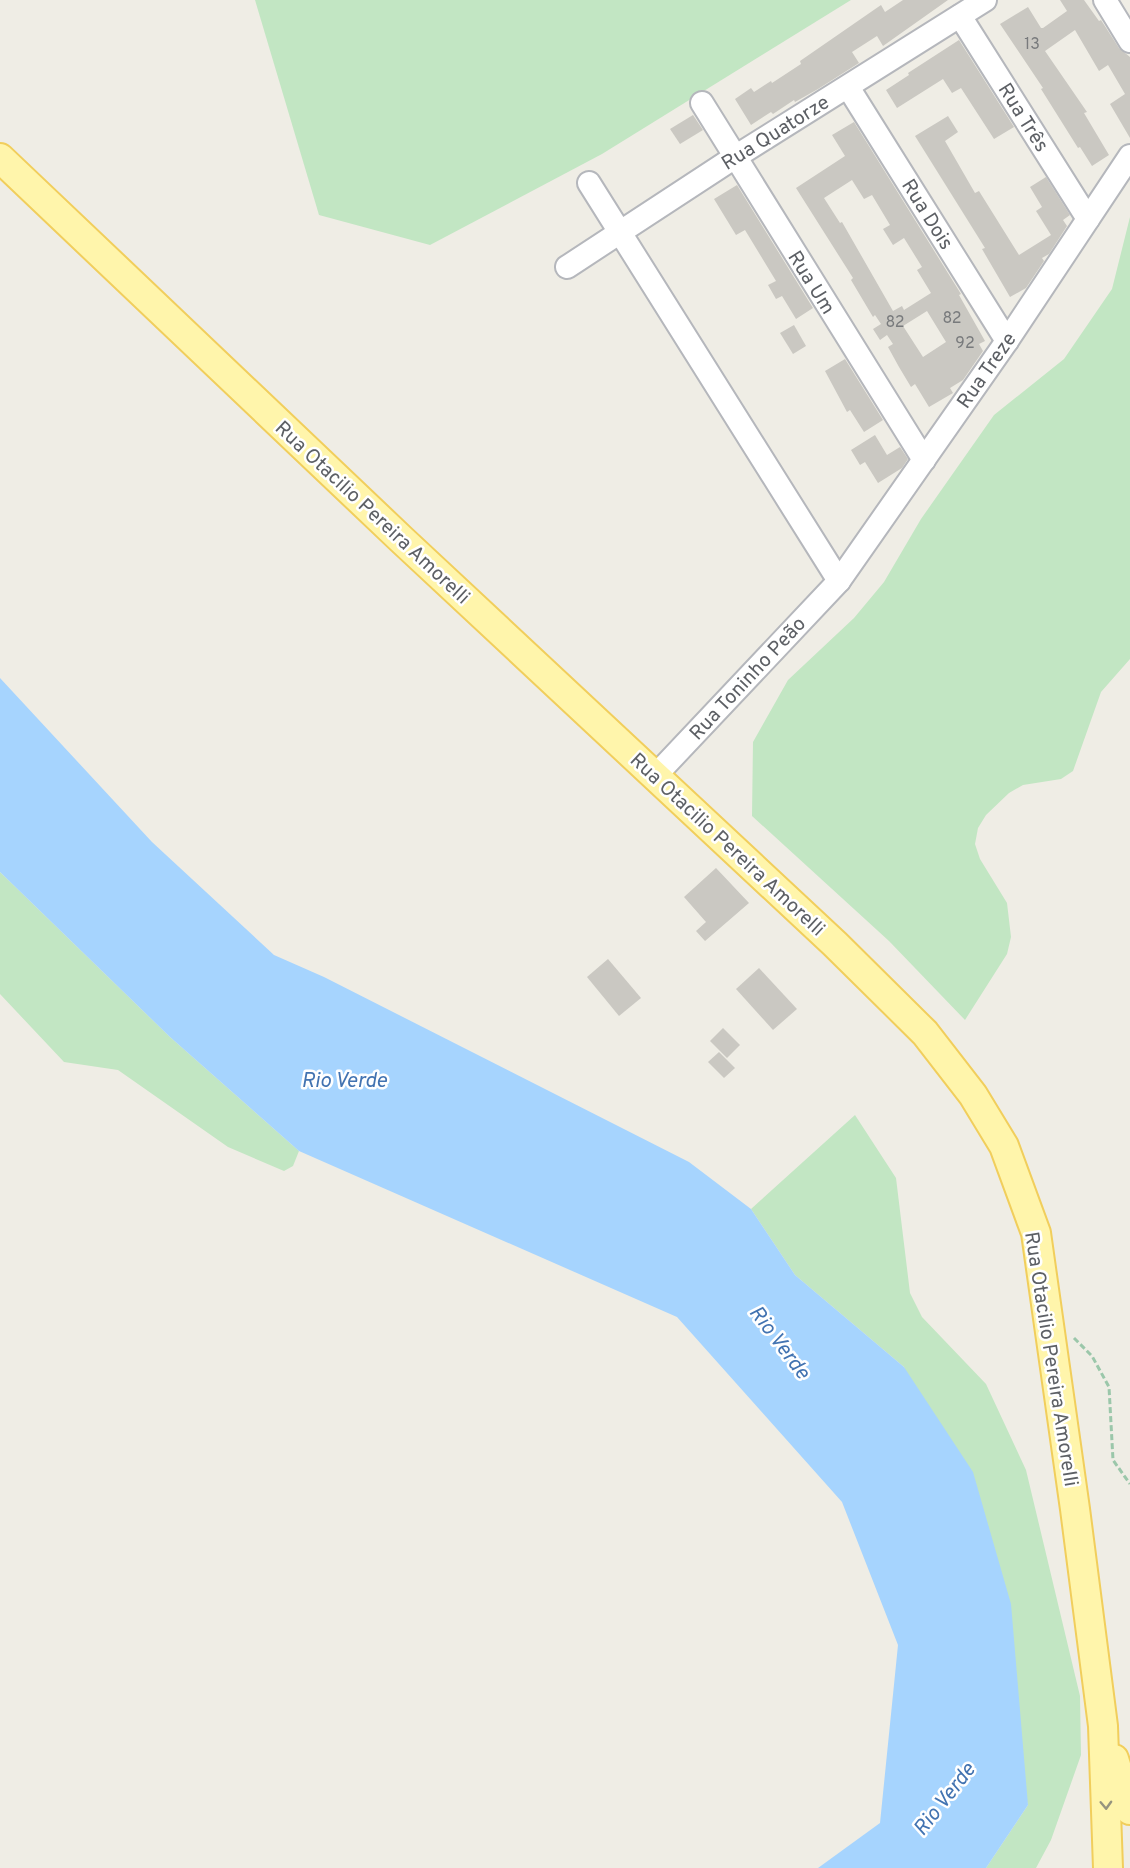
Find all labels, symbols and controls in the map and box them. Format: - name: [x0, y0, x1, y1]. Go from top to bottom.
- house number: 13: [1024, 35, 1040, 55]
- street label: Rua Três: [991, 79, 1054, 157]
- street label: Rua Quatorze: [717, 90, 835, 177]
- street label: Rua Dois: [894, 175, 958, 255]
- street label: Rua Um: [781, 246, 840, 320]
- house number: 82: [942, 309, 962, 329]
- house number: 82: [885, 313, 905, 333]
- street label: Rua Treze: [952, 328, 1023, 414]
- house number: 92: [955, 334, 975, 354]
- street label: Rua Otacilio Pereira Amorelli: [269, 416, 475, 611]
- street label: Rua Toninho Peão: [684, 612, 812, 747]
- street label: Rua Otacilio Pereira Amorelli: [624, 748, 830, 943]
- water label: Rio Verde: [301, 1068, 388, 1095]
- street label: Rua Otacilio Pereira Amorelli: [1017, 1230, 1083, 1489]
- water label: Rio Verde: [742, 1301, 816, 1386]
- water label: Rio Verde: [908, 1757, 983, 1842]
- one-way arrow: [1099, 1801, 1112, 1810]

